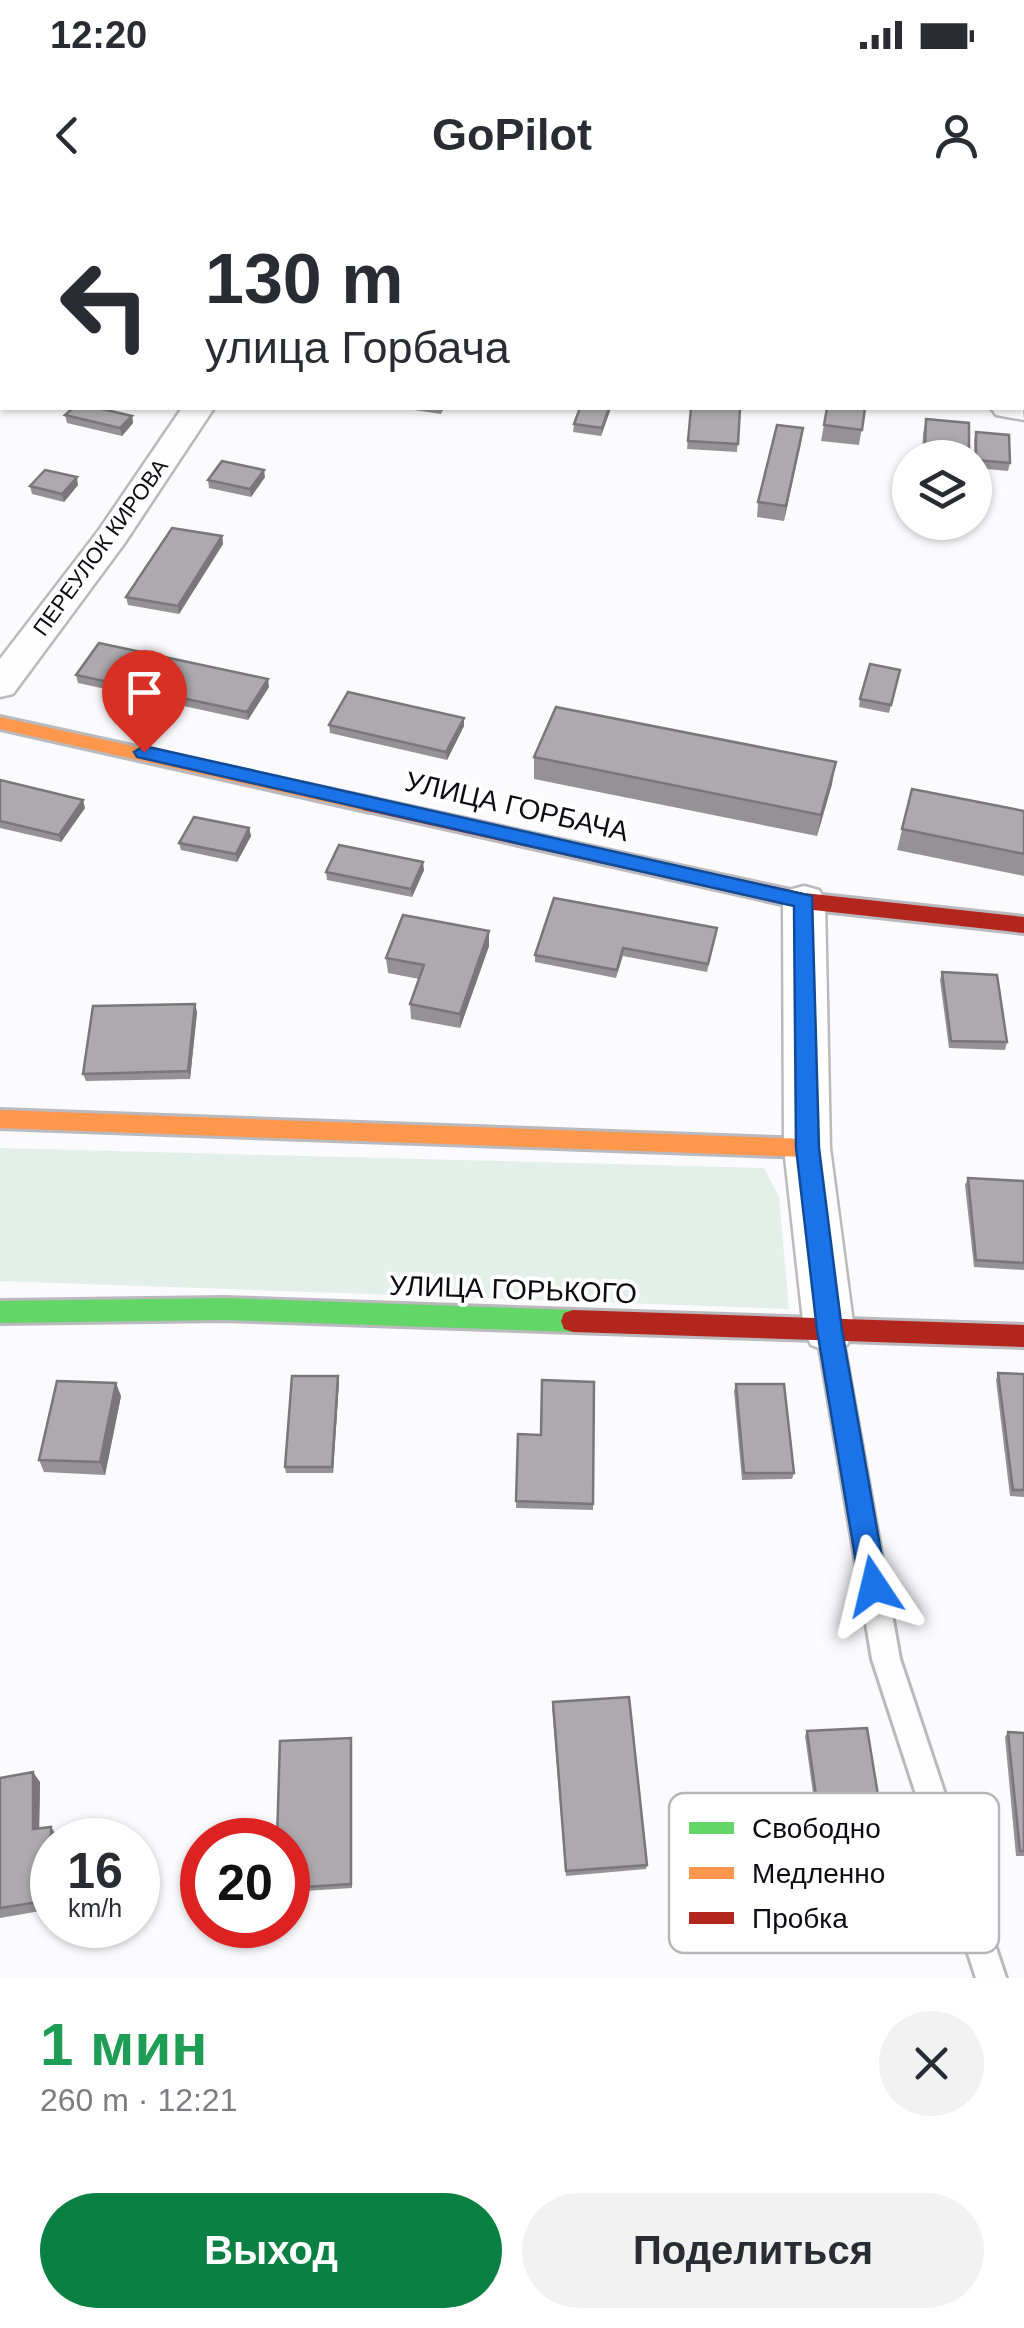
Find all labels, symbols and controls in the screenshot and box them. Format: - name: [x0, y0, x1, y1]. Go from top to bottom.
- text: 12:20: [50, 14, 147, 56]
- icon: back: [40, 108, 95, 163]
- icon: person: [929, 108, 984, 163]
- text: GoPilot: [432, 109, 592, 160]
- icon: left: [40, 240, 170, 370]
- text: 130 m: [205, 240, 403, 318]
- text: улица Горбача: [205, 322, 510, 373]
- map controls: [892, 440, 992, 540]
- button: layers: [892, 440, 992, 540]
- street label: ПЕРЕУЛОК КИРОВА: [28, 454, 173, 640]
- pin: [102, 650, 187, 753]
- icon: arrive: [117, 665, 172, 720]
- street label: УЛИЦА ГОРБАЧА: [402, 766, 632, 847]
- street label: УЛИЦА ГОРЬКОГО: [388, 1270, 637, 1309]
- position arrow: [822, 1534, 926, 1638]
- legend: [669, 1793, 999, 1953]
- text: Свободно: [752, 1813, 881, 1844]
- speed limit sign: 20: [180, 1818, 310, 1948]
- text: 16: [67, 1843, 123, 1899]
- text: Медленно: [752, 1858, 885, 1889]
- text: km/h: [68, 1894, 122, 1922]
- text: Пробка: [752, 1903, 848, 1934]
- text: 1 мин: [40, 2011, 208, 2078]
- button: close: [879, 2011, 984, 2116]
- text: 260 m · 12:21: [40, 2082, 237, 2118]
- button: Выход: [40, 2193, 502, 2308]
- button: Поделиться: [522, 2193, 984, 2308]

